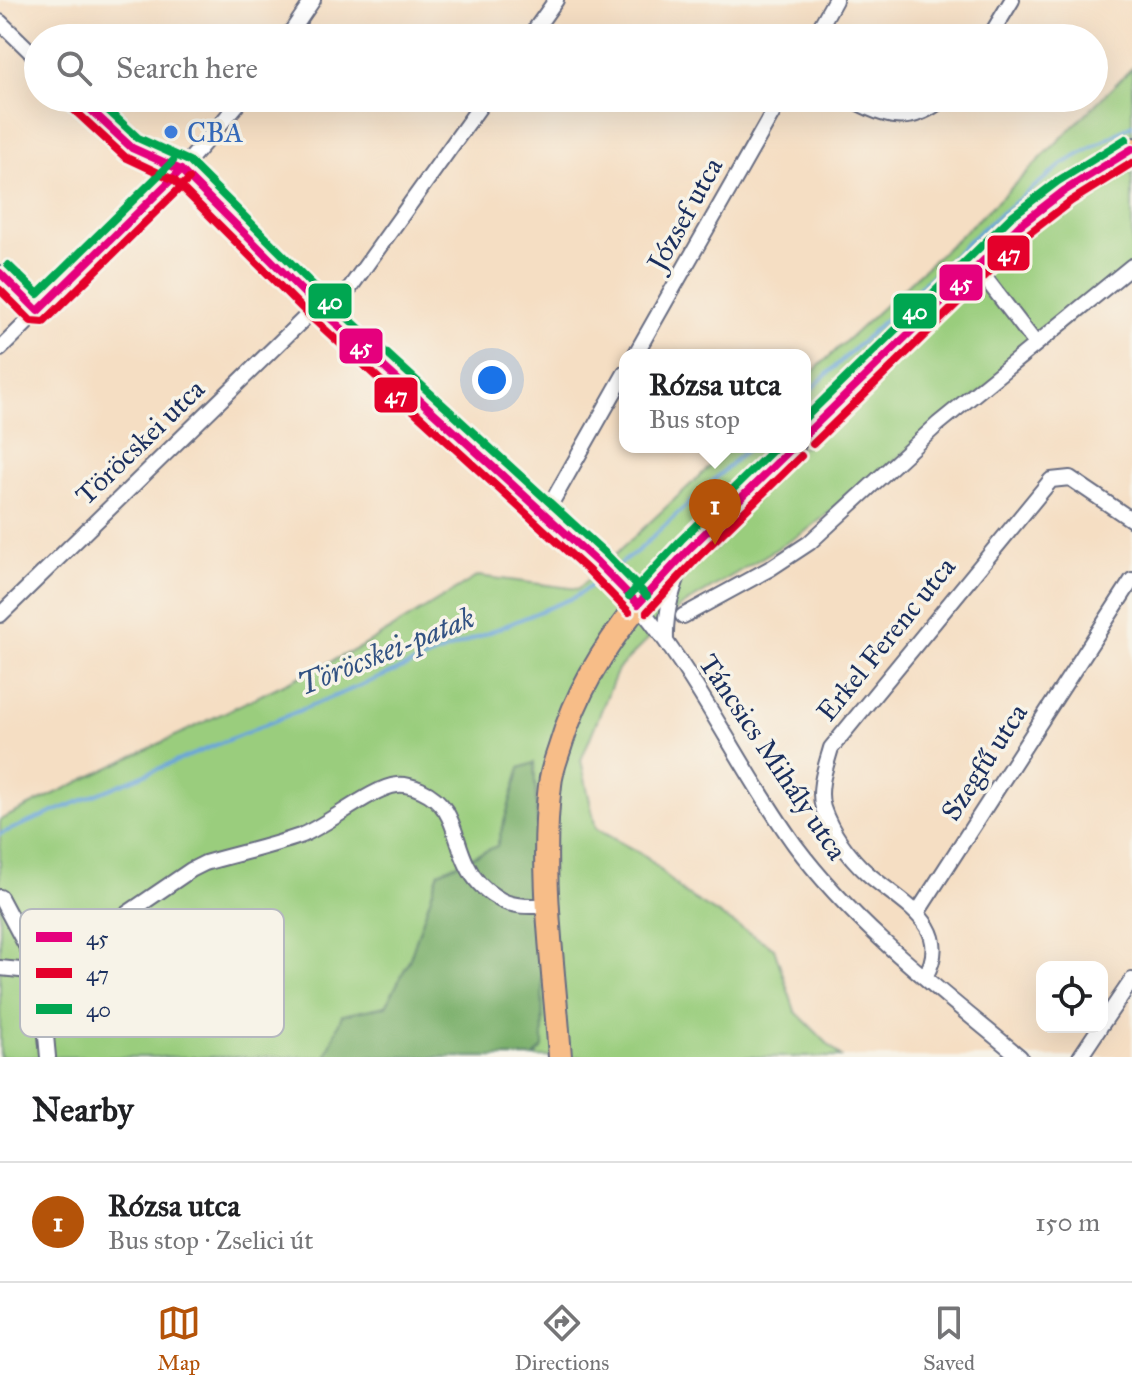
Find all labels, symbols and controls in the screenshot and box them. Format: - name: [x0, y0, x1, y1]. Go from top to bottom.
- search box: [24, 24, 1108, 112]
- icon: search: [52, 46, 96, 90]
- text: Search here: [116, 50, 258, 86]
- place label: CBA: [187, 115, 244, 150]
- marker: CBA: [162, 123, 180, 141]
- street label: József utca: [638, 151, 730, 279]
- line badge: 47: [986, 234, 1031, 272]
- text: 47: [997, 240, 1021, 267]
- line badge: 45: [938, 263, 984, 302]
- text: 45: [950, 269, 973, 296]
- line badge: 40: [307, 282, 353, 320]
- text: 40: [317, 288, 343, 315]
- line badge: 40: [892, 292, 938, 330]
- text: 40: [902, 298, 928, 325]
- line badge: 45: [338, 327, 384, 365]
- text: 45: [350, 333, 373, 360]
- popup: [619, 349, 811, 453]
- your location: [472, 360, 512, 400]
- text: Rózsa utca: [649, 367, 781, 403]
- street label: Töröcskei utca: [68, 372, 212, 512]
- line badge: 47: [373, 376, 419, 414]
- text: 47: [384, 382, 408, 409]
- text: Bus stop: [649, 403, 740, 435]
- pin: 1: [689, 479, 741, 545]
- street label: Erkel Ferenc utca: [809, 550, 963, 728]
- water label: Töröcskei-patak: [292, 599, 480, 704]
- street label: Táncsics Mihály utca: [691, 647, 855, 867]
- street label: Szegfű utca: [933, 697, 1035, 827]
- legend: [20, 909, 284, 1037]
- text: 45: [86, 924, 108, 951]
- text: 47: [86, 960, 109, 987]
- map controls: [1036, 961, 1108, 1033]
- button: locate: [1036, 961, 1108, 1033]
- text: 40: [86, 996, 111, 1023]
- text: Nearby: [32, 1089, 134, 1130]
- text: Rózsa utca: [108, 1188, 240, 1224]
- text: 1: [53, 1206, 63, 1238]
- text: 150 m: [1035, 1206, 1100, 1238]
- text: Bus stop · Zselici út: [108, 1224, 313, 1256]
- tab: Map: [157, 1301, 201, 1376]
- tab: Directions: [514, 1301, 609, 1376]
- tab: Saved: [923, 1301, 975, 1376]

